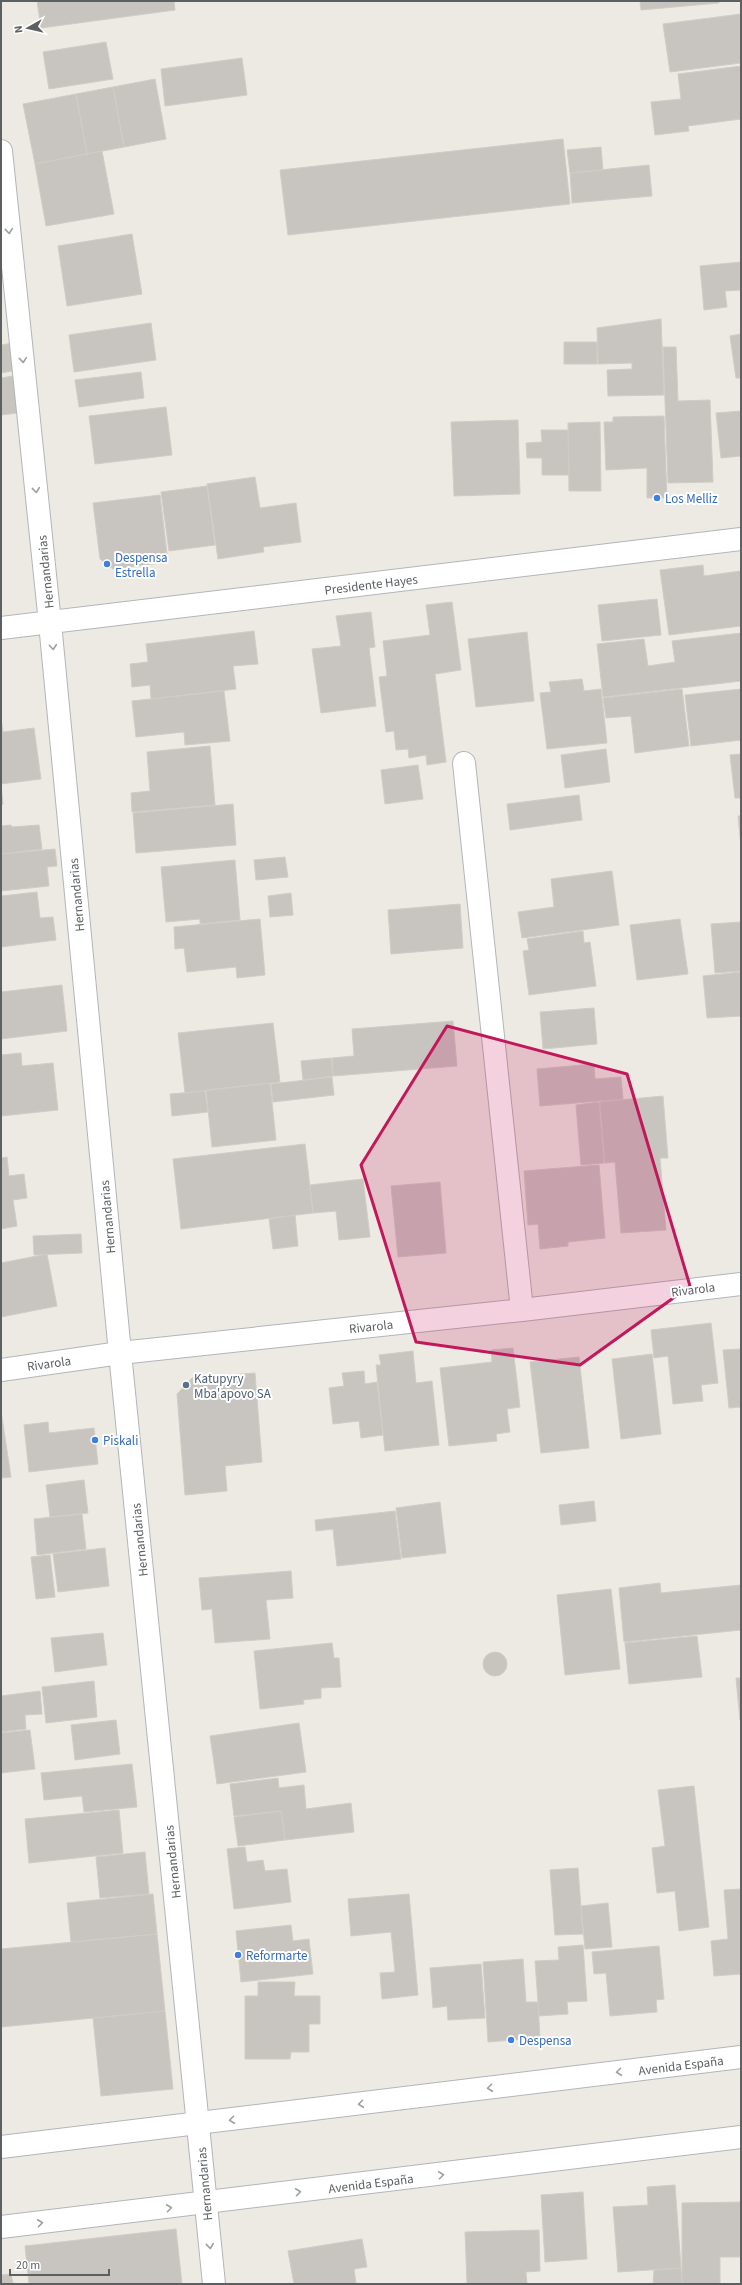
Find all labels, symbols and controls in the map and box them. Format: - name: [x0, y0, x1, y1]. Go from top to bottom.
- north arrow: [8, 8, 48, 48]
- text: N: [11, 25, 27, 34]
- one-way arrow: [5, 228, 14, 234]
- one-way arrow: [18, 357, 27, 364]
- one-way arrow: [32, 487, 41, 493]
- place label: Los Melliz: [665, 490, 718, 508]
- marker: Los Melliz: [652, 493, 662, 503]
- street label: Hernandarias: [33, 534, 59, 609]
- place label: Despensa Estrella: [115, 549, 168, 582]
- marker: Despensa Estrella: [102, 559, 112, 569]
- street label: Presidente Hayes: [323, 570, 419, 600]
- one-way arrow: [48, 644, 57, 650]
- street label: Hernandarias: [65, 857, 89, 932]
- street label: Hernandarias: [96, 1179, 120, 1254]
- street label: Rivarola: [670, 1278, 716, 1302]
- street label: Rivarola: [348, 1316, 394, 1338]
- street label: Rivarola: [26, 1352, 72, 1376]
- place label: Katupyry Mba'apovo SA: [194, 1370, 272, 1403]
- marker: Katupyry Mba'apovo SA: [181, 1380, 191, 1390]
- place label: Piskali: [103, 1432, 138, 1450]
- marker: Piskali: [90, 1435, 100, 1445]
- street label: Hernandarias: [127, 1502, 153, 1577]
- street label: Hernandarias: [160, 1824, 186, 1899]
- place label: Reformarte: [246, 1947, 307, 1965]
- marker: Reformarte: [233, 1950, 243, 1960]
- place label: Despensa: [519, 2032, 572, 2050]
- marker: Despensa: [506, 2035, 516, 2045]
- street label: Avenida España: [638, 2052, 725, 2080]
- one-way arrow: [616, 2068, 622, 2077]
- one-way arrow: [487, 2083, 493, 2092]
- one-way arrow: [358, 2099, 364, 2108]
- one-way arrow: [229, 2115, 235, 2124]
- street label: Hernandarias: [193, 2146, 217, 2221]
- street label: Avenida España: [328, 2170, 415, 2198]
- one-way arrow: [438, 2170, 444, 2179]
- one-way arrow: [295, 2188, 301, 2197]
- one-way arrow: [166, 2204, 172, 2213]
- one-way arrow: [37, 2219, 43, 2228]
- one-way arrow: [205, 2243, 214, 2249]
- scale bar: [10, 2251, 109, 2277]
- text: 20 m: [16, 2257, 40, 2274]

